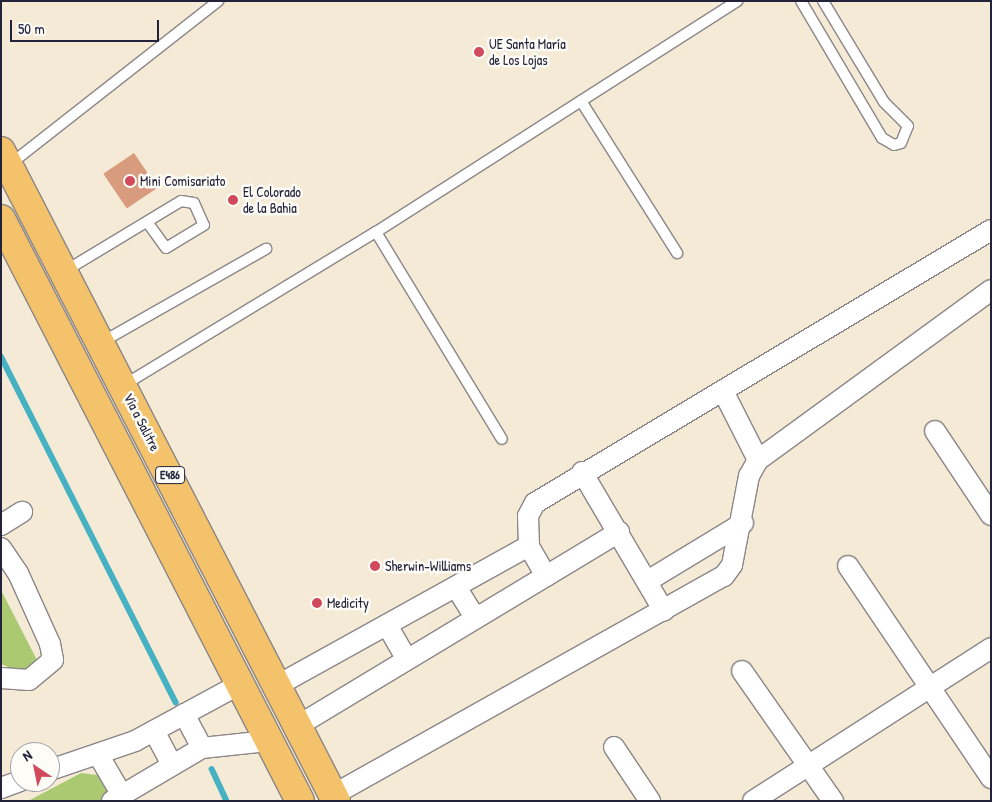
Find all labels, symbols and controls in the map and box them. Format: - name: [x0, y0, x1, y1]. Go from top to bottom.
- scale bar: [12, 10, 161, 42]
- text: 50 m: [18, 18, 45, 39]
- place label: UE Santa María de Los Lojas: [489, 36, 566, 68]
- marker: UE Santa María de Los Lojas: [473, 46, 485, 58]
- place label: Mini Comisariato: [140, 173, 225, 189]
- marker: Mini Comisariato: [124, 175, 136, 187]
- place label: El Colorado de la Bahia: [243, 184, 301, 216]
- marker: El Colorado de la Bahia: [227, 194, 239, 206]
- street label: Vía a Salitre: [120, 390, 164, 454]
- road number: E486: [155, 466, 185, 484]
- place label: Sherwin-Williams: [385, 558, 471, 574]
- marker: Sherwin-Williams: [369, 560, 381, 572]
- place label: Medicity: [327, 595, 369, 611]
- marker: Medicity: [311, 597, 323, 609]
- north arrow: [10, 742, 60, 792]
- text: N: [18, 745, 35, 765]

